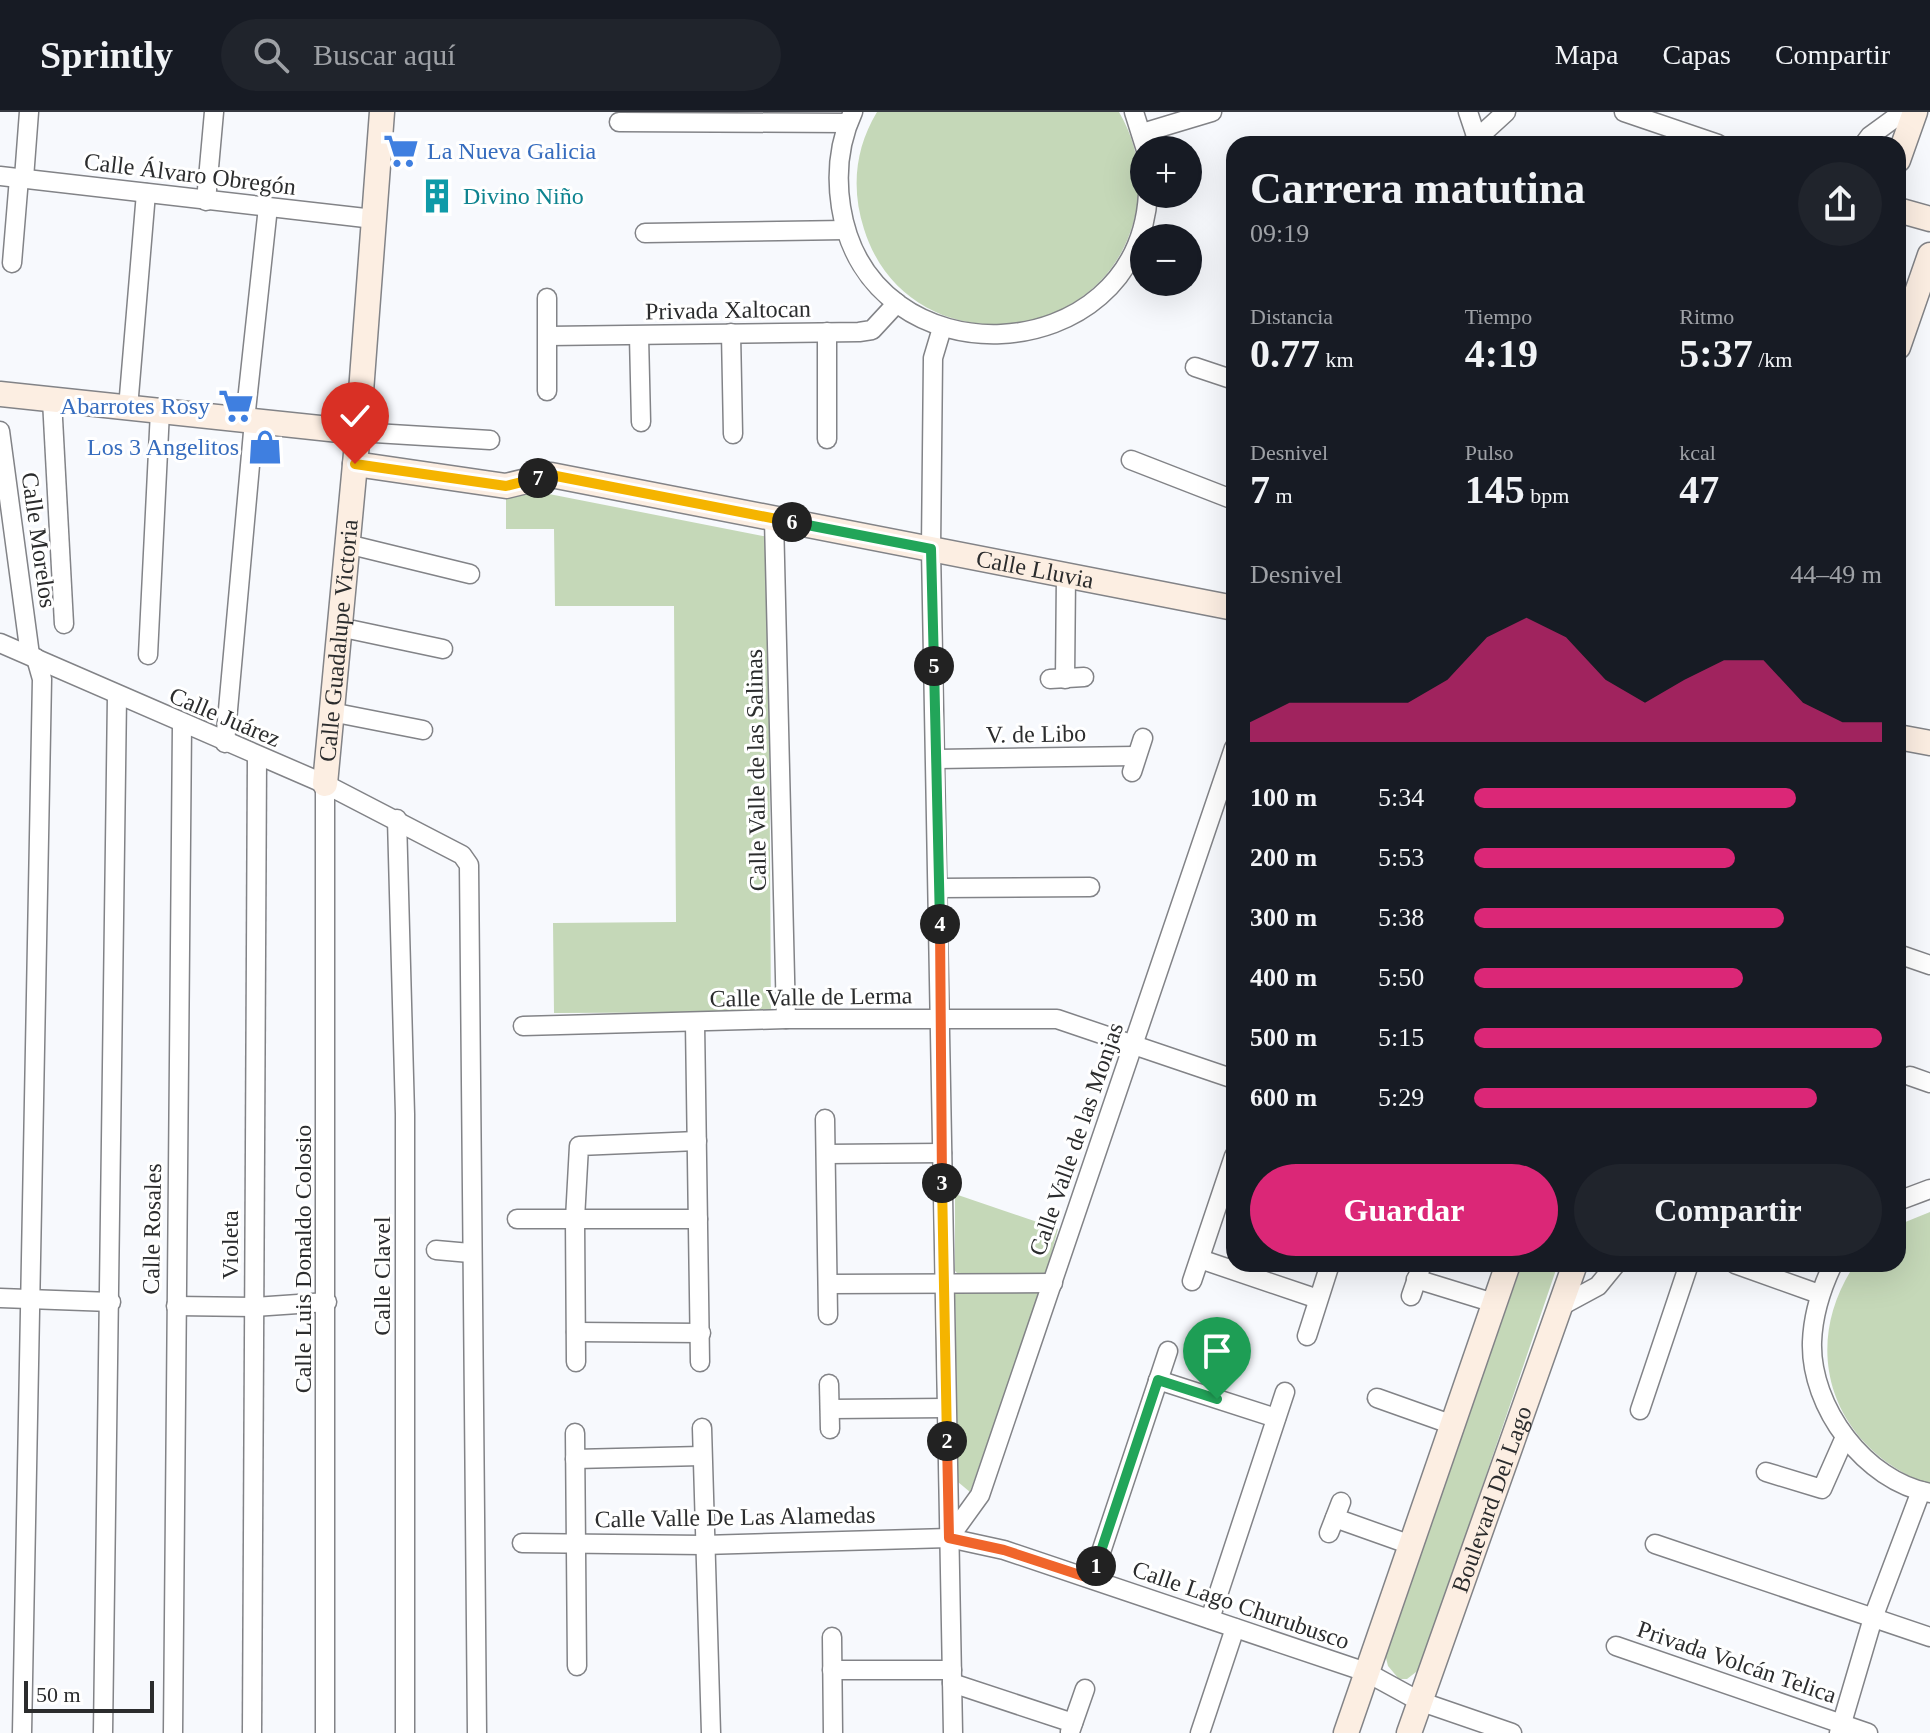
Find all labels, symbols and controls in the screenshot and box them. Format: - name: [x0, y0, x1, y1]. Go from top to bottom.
- search box: [221, 19, 781, 91]
- icon: search: [249, 33, 293, 77]
- text: Sprintly: [40, 34, 173, 76]
- text: Buscar aquí: [313, 38, 456, 71]
- text: Mapa: [1555, 39, 1618, 70]
- text: Capas: [1662, 39, 1731, 70]
- text: Compartir: [1775, 39, 1890, 70]
- supermarket icon: La Nueva Galicia: [382, 132, 420, 170]
- map controls: [1130, 136, 1202, 296]
- button: +: [1130, 136, 1202, 208]
- place label: La Nueva Galicia: [427, 138, 597, 164]
- street label: Calle Álvaro Obregón: [83, 148, 297, 200]
- button: share: [1798, 162, 1882, 246]
- text: Carrera matutina: [1250, 164, 1585, 213]
- building icon: Divino Niño: [418, 177, 456, 215]
- place label: Divino Niño: [463, 183, 584, 209]
- text: 09:19: [1250, 219, 1309, 248]
- button: −: [1130, 224, 1202, 296]
- street label: Privada Xaltocan: [645, 296, 811, 324]
- text: Distancia: [1250, 304, 1333, 329]
- text: Tiempo: [1465, 304, 1532, 329]
- text: Ritmo: [1679, 304, 1734, 329]
- text: 0.77: [1250, 331, 1320, 376]
- text: 4:19: [1465, 331, 1538, 376]
- text: 5:37: [1679, 331, 1753, 376]
- text: km: [1320, 347, 1354, 372]
- text: /km: [1753, 347, 1792, 372]
- pin: [321, 382, 389, 464]
- supermarket icon: Abarrotes Rosy: [217, 387, 255, 425]
- place label: Abarrotes Rosy: [60, 393, 210, 419]
- icon: check: [333, 394, 377, 438]
- shop icon: Los 3 Angelitos: [246, 428, 284, 466]
- place label: Los 3 Angelitos: [87, 434, 239, 460]
- text: Desnivel: [1250, 440, 1328, 465]
- text: Pulso: [1465, 440, 1514, 465]
- text: kcal: [1679, 440, 1716, 465]
- pin: 7: [518, 458, 558, 498]
- text: 7: [533, 465, 544, 490]
- text: 7: [1250, 467, 1270, 512]
- text: 145: [1465, 467, 1525, 512]
- text: 47: [1679, 467, 1719, 512]
- street label: Calle Morelos: [17, 471, 61, 609]
- text: m: [1270, 483, 1293, 508]
- text: bpm: [1525, 483, 1569, 508]
- pin: 6: [772, 502, 812, 542]
- text: 6: [787, 509, 798, 534]
- street label: Calle Guadalupe Victoria: [314, 518, 363, 763]
- street label: Calle Lluvia: [974, 545, 1096, 593]
- text: Desnivel: [1250, 560, 1342, 589]
- text: 44–49 m: [1790, 560, 1882, 589]
- pin: 5: [914, 646, 954, 686]
- street label: Calle Valle de las Salinas: [741, 649, 771, 891]
- text: 5: [929, 653, 940, 678]
- street label: Calle Juárez: [166, 682, 284, 752]
- street label: V. de Libo: [986, 720, 1086, 748]
- text: 100 m: [1250, 783, 1317, 812]
- text: 5:34: [1378, 783, 1424, 812]
- text: 200 m: [1250, 843, 1317, 872]
- text: 5:53: [1378, 843, 1424, 872]
- text: 300 m: [1250, 903, 1317, 932]
- text: 5:38: [1378, 903, 1424, 932]
- pin: 4: [920, 904, 960, 944]
- text: 4: [935, 911, 946, 936]
- text: 400 m: [1250, 963, 1317, 992]
- text: 5:50: [1378, 963, 1424, 992]
- street label: Calle Valle de Lerma: [709, 982, 913, 1012]
- street label: Calle Valle de las Monjas: [1024, 1019, 1128, 1259]
- text: 500 m: [1250, 1023, 1317, 1052]
- text: 5:15: [1378, 1023, 1424, 1052]
- text: 600 m: [1250, 1083, 1317, 1112]
- text: 5:29: [1378, 1083, 1424, 1112]
- street label: Calle Luis Donaldo Colosio: [290, 1125, 316, 1393]
- street label: Calle Rosales: [138, 1163, 166, 1295]
- pin: 3: [922, 1163, 962, 1203]
- button: Guardar: [1250, 1164, 1558, 1256]
- button: Compartir: [1574, 1164, 1882, 1256]
- text: 3: [937, 1170, 948, 1195]
- street label: Violeta: [217, 1210, 243, 1280]
- street label: Calle Clavel: [369, 1216, 395, 1336]
- pin: [1183, 1317, 1251, 1399]
- icon: arrive: [1195, 1329, 1239, 1373]
- street label: Boulevard Del Lago: [1447, 1402, 1537, 1596]
- pin: 2: [927, 1421, 967, 1461]
- text: 2: [942, 1428, 953, 1453]
- street label: Calle Valle De Las Alamedas: [594, 1502, 876, 1532]
- pin: 1: [1076, 1546, 1116, 1586]
- text: 1: [1091, 1553, 1102, 1578]
- street label: Calle Lago Churubusco: [1129, 1556, 1353, 1654]
- street label: Privada Volcán Telica: [1634, 1616, 1840, 1708]
- scale bar: [24, 1677, 154, 1713]
- text: 50 m: [36, 1682, 81, 1707]

